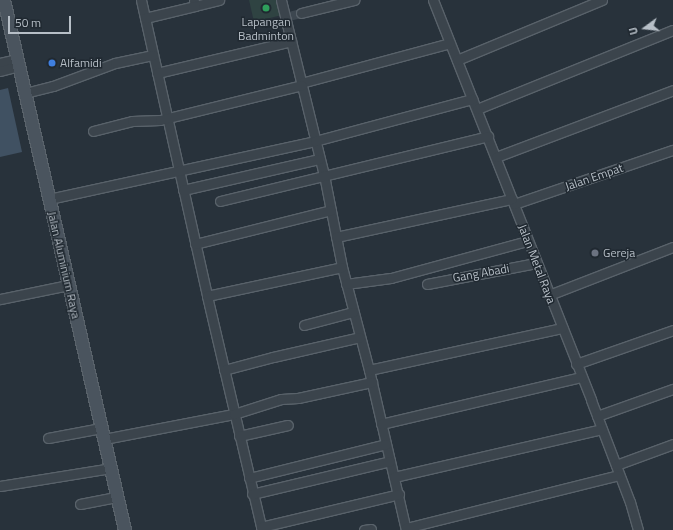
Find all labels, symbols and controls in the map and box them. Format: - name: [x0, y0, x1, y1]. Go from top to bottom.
- marker: Lapangan Badminton: [261, 3, 271, 13]
- scale bar: [10, 8, 73, 34]
- north arrow: [625, 8, 665, 48]
- text: 50 m: [15, 13, 41, 32]
- place label: Lapangan Badminton: [238, 15, 294, 43]
- text: U: [625, 26, 642, 37]
- place label: Alfamidi: [60, 56, 102, 70]
- marker: Alfamidi: [47, 58, 57, 68]
- street label: Jalan Empat: [563, 160, 625, 194]
- street label: Jalan Aluminium Raya: [45, 210, 83, 320]
- street label: Jalan Metal Raya: [515, 222, 559, 306]
- place label: Gereja: [603, 246, 635, 260]
- marker: Gereja: [590, 248, 600, 258]
- street label: Gang Abadi: [452, 261, 510, 285]

